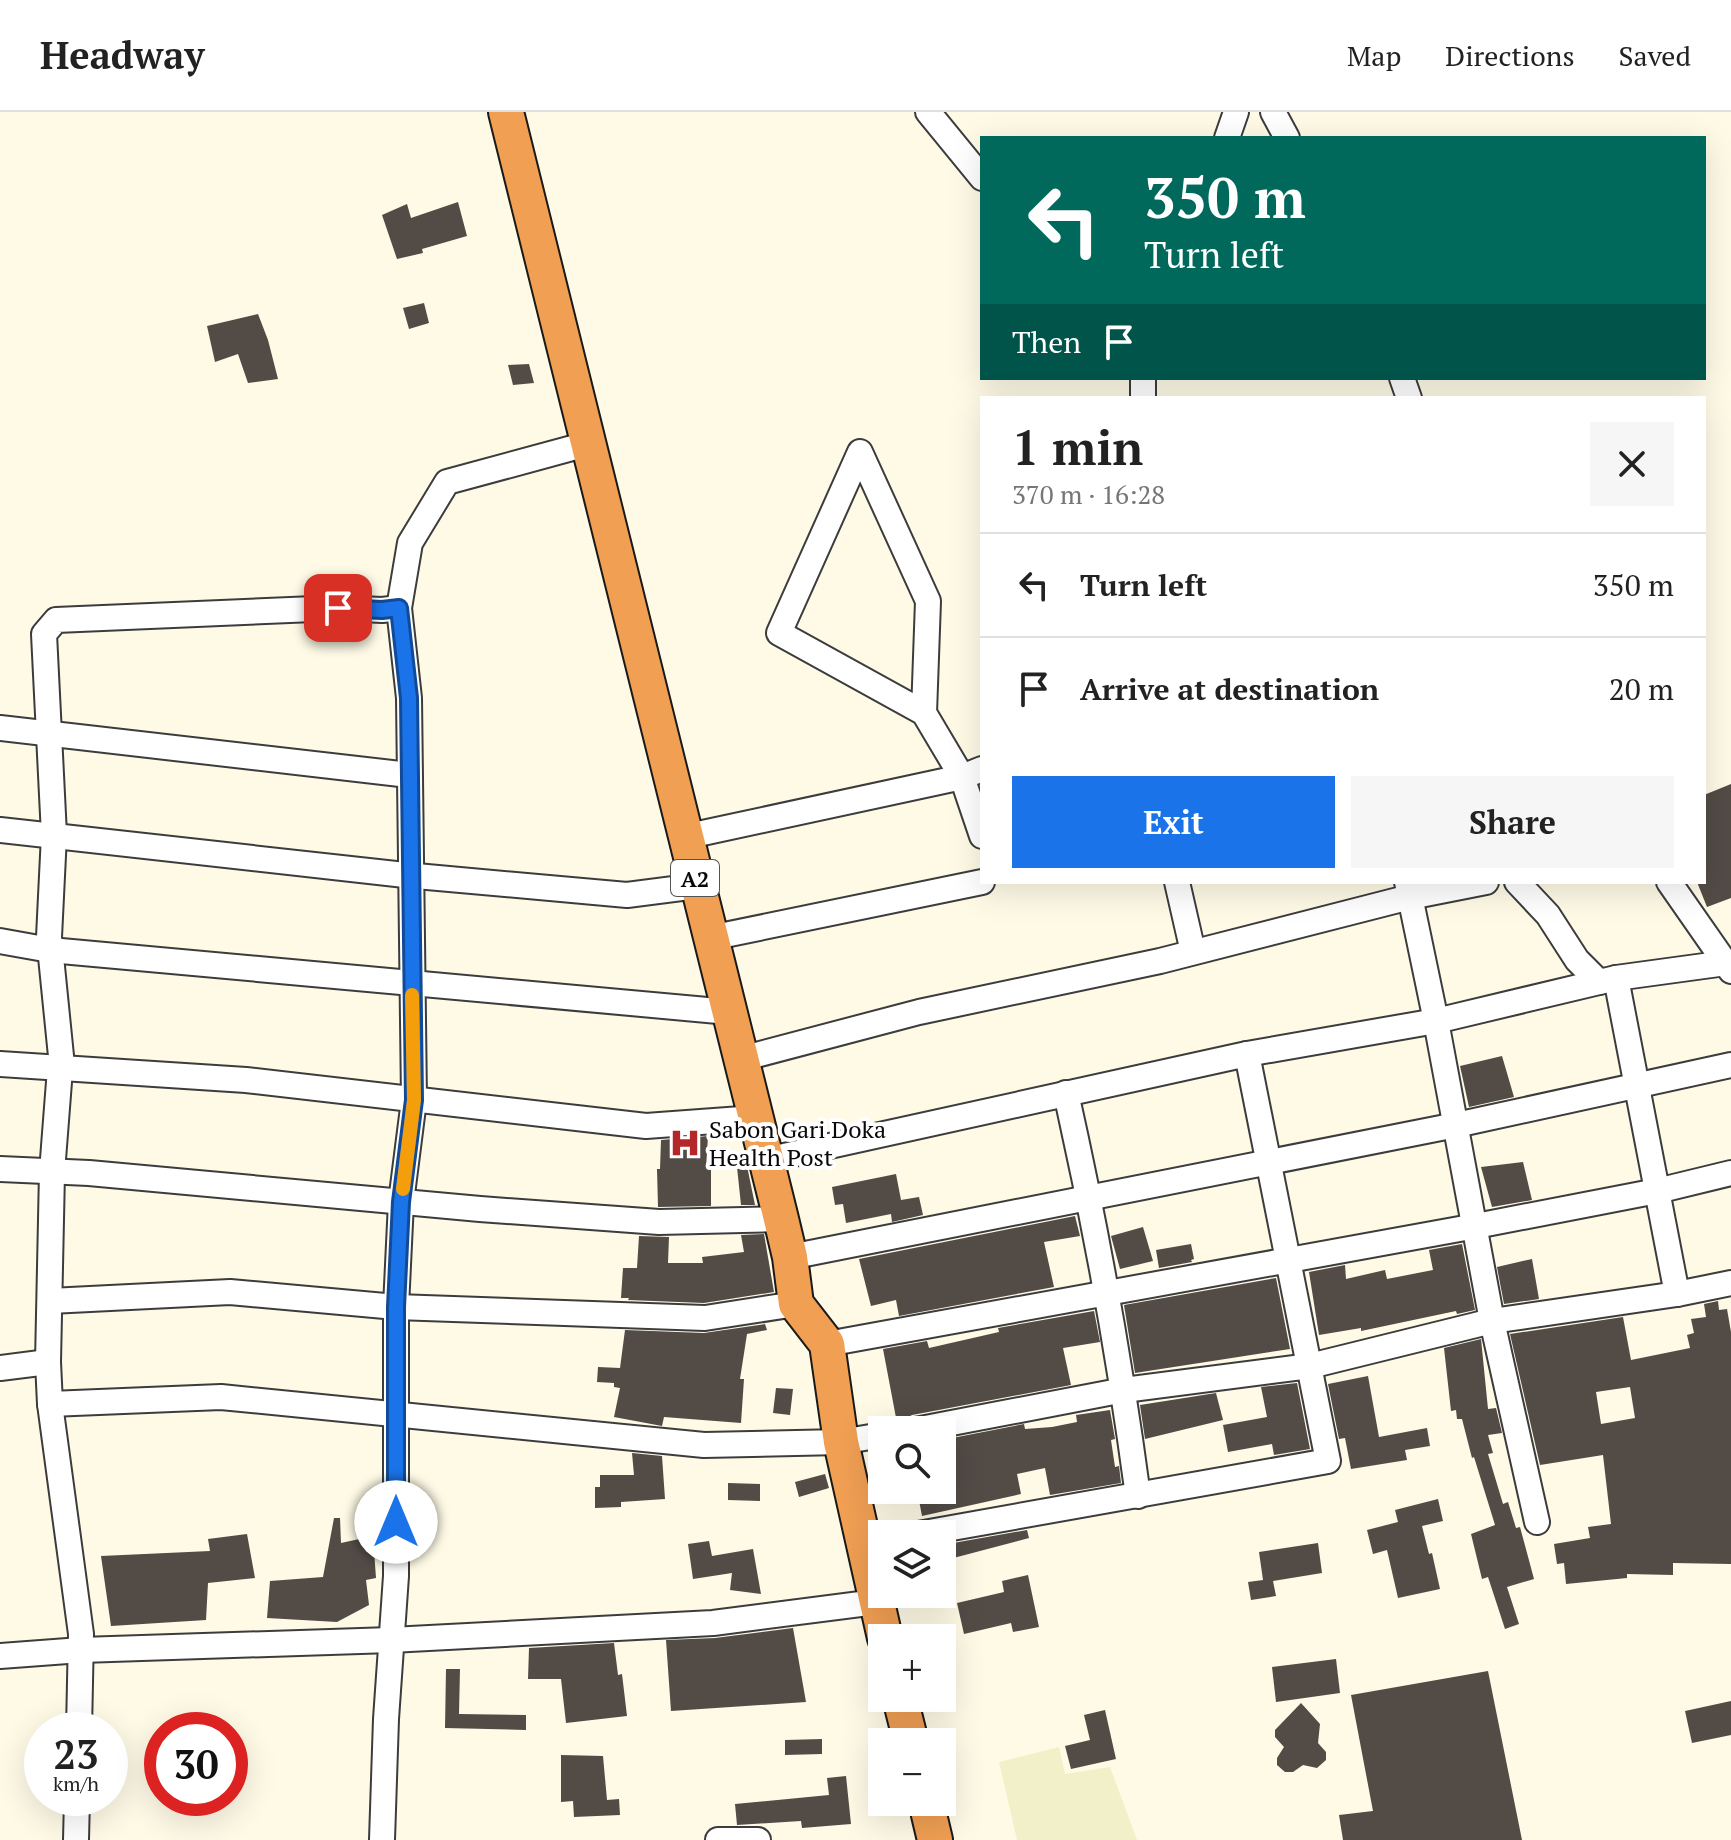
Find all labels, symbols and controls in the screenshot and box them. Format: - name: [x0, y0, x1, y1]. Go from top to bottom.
- text: Headway: [40, 30, 205, 80]
- text: Map: [1347, 37, 1401, 74]
- text: Directions: [1445, 37, 1575, 74]
- text: Saved: [1619, 37, 1691, 74]
- text: 350 m: [1144, 160, 1306, 234]
- icon: left: [1012, 168, 1116, 272]
- text: Turn left: [1144, 231, 1284, 278]
- icon: arrive: [1097, 320, 1141, 364]
- text: Then: [1012, 322, 1081, 362]
- text: 1 min: [1012, 415, 1143, 479]
- button: close: [1590, 422, 1674, 506]
- text: 370 m · 16:28: [1012, 477, 1165, 511]
- icon: left: [1012, 563, 1056, 607]
- text: Turn left: [1080, 565, 1207, 605]
- text: 350 m: [1593, 565, 1674, 605]
- pin: [304, 574, 372, 642]
- icon: arrive: [316, 586, 360, 630]
- icon: arrive: [1012, 667, 1056, 711]
- text: Arrive at destination: [1080, 669, 1379, 709]
- text: 20 m: [1609, 669, 1674, 709]
- button: Exit: [1012, 776, 1335, 868]
- button: Share: [1351, 776, 1674, 868]
- road number: A2: [671, 860, 719, 896]
- place label: Sabon Gari Doka Health Post: [709, 1113, 886, 1173]
- hospital icon: Sabon Gari Doka Health Post: [668, 1126, 702, 1160]
- map controls: [868, 1416, 956, 1816]
- button: search: [868, 1416, 956, 1504]
- position arrow: [354, 1480, 438, 1564]
- button: layers: [868, 1520, 956, 1608]
- button: +: [868, 1624, 956, 1712]
- speed limit sign: 30: [144, 1712, 248, 1816]
- text: 23: [53, 1727, 99, 1780]
- button: −: [868, 1728, 956, 1816]
- text: km/h: [53, 1770, 99, 1797]

